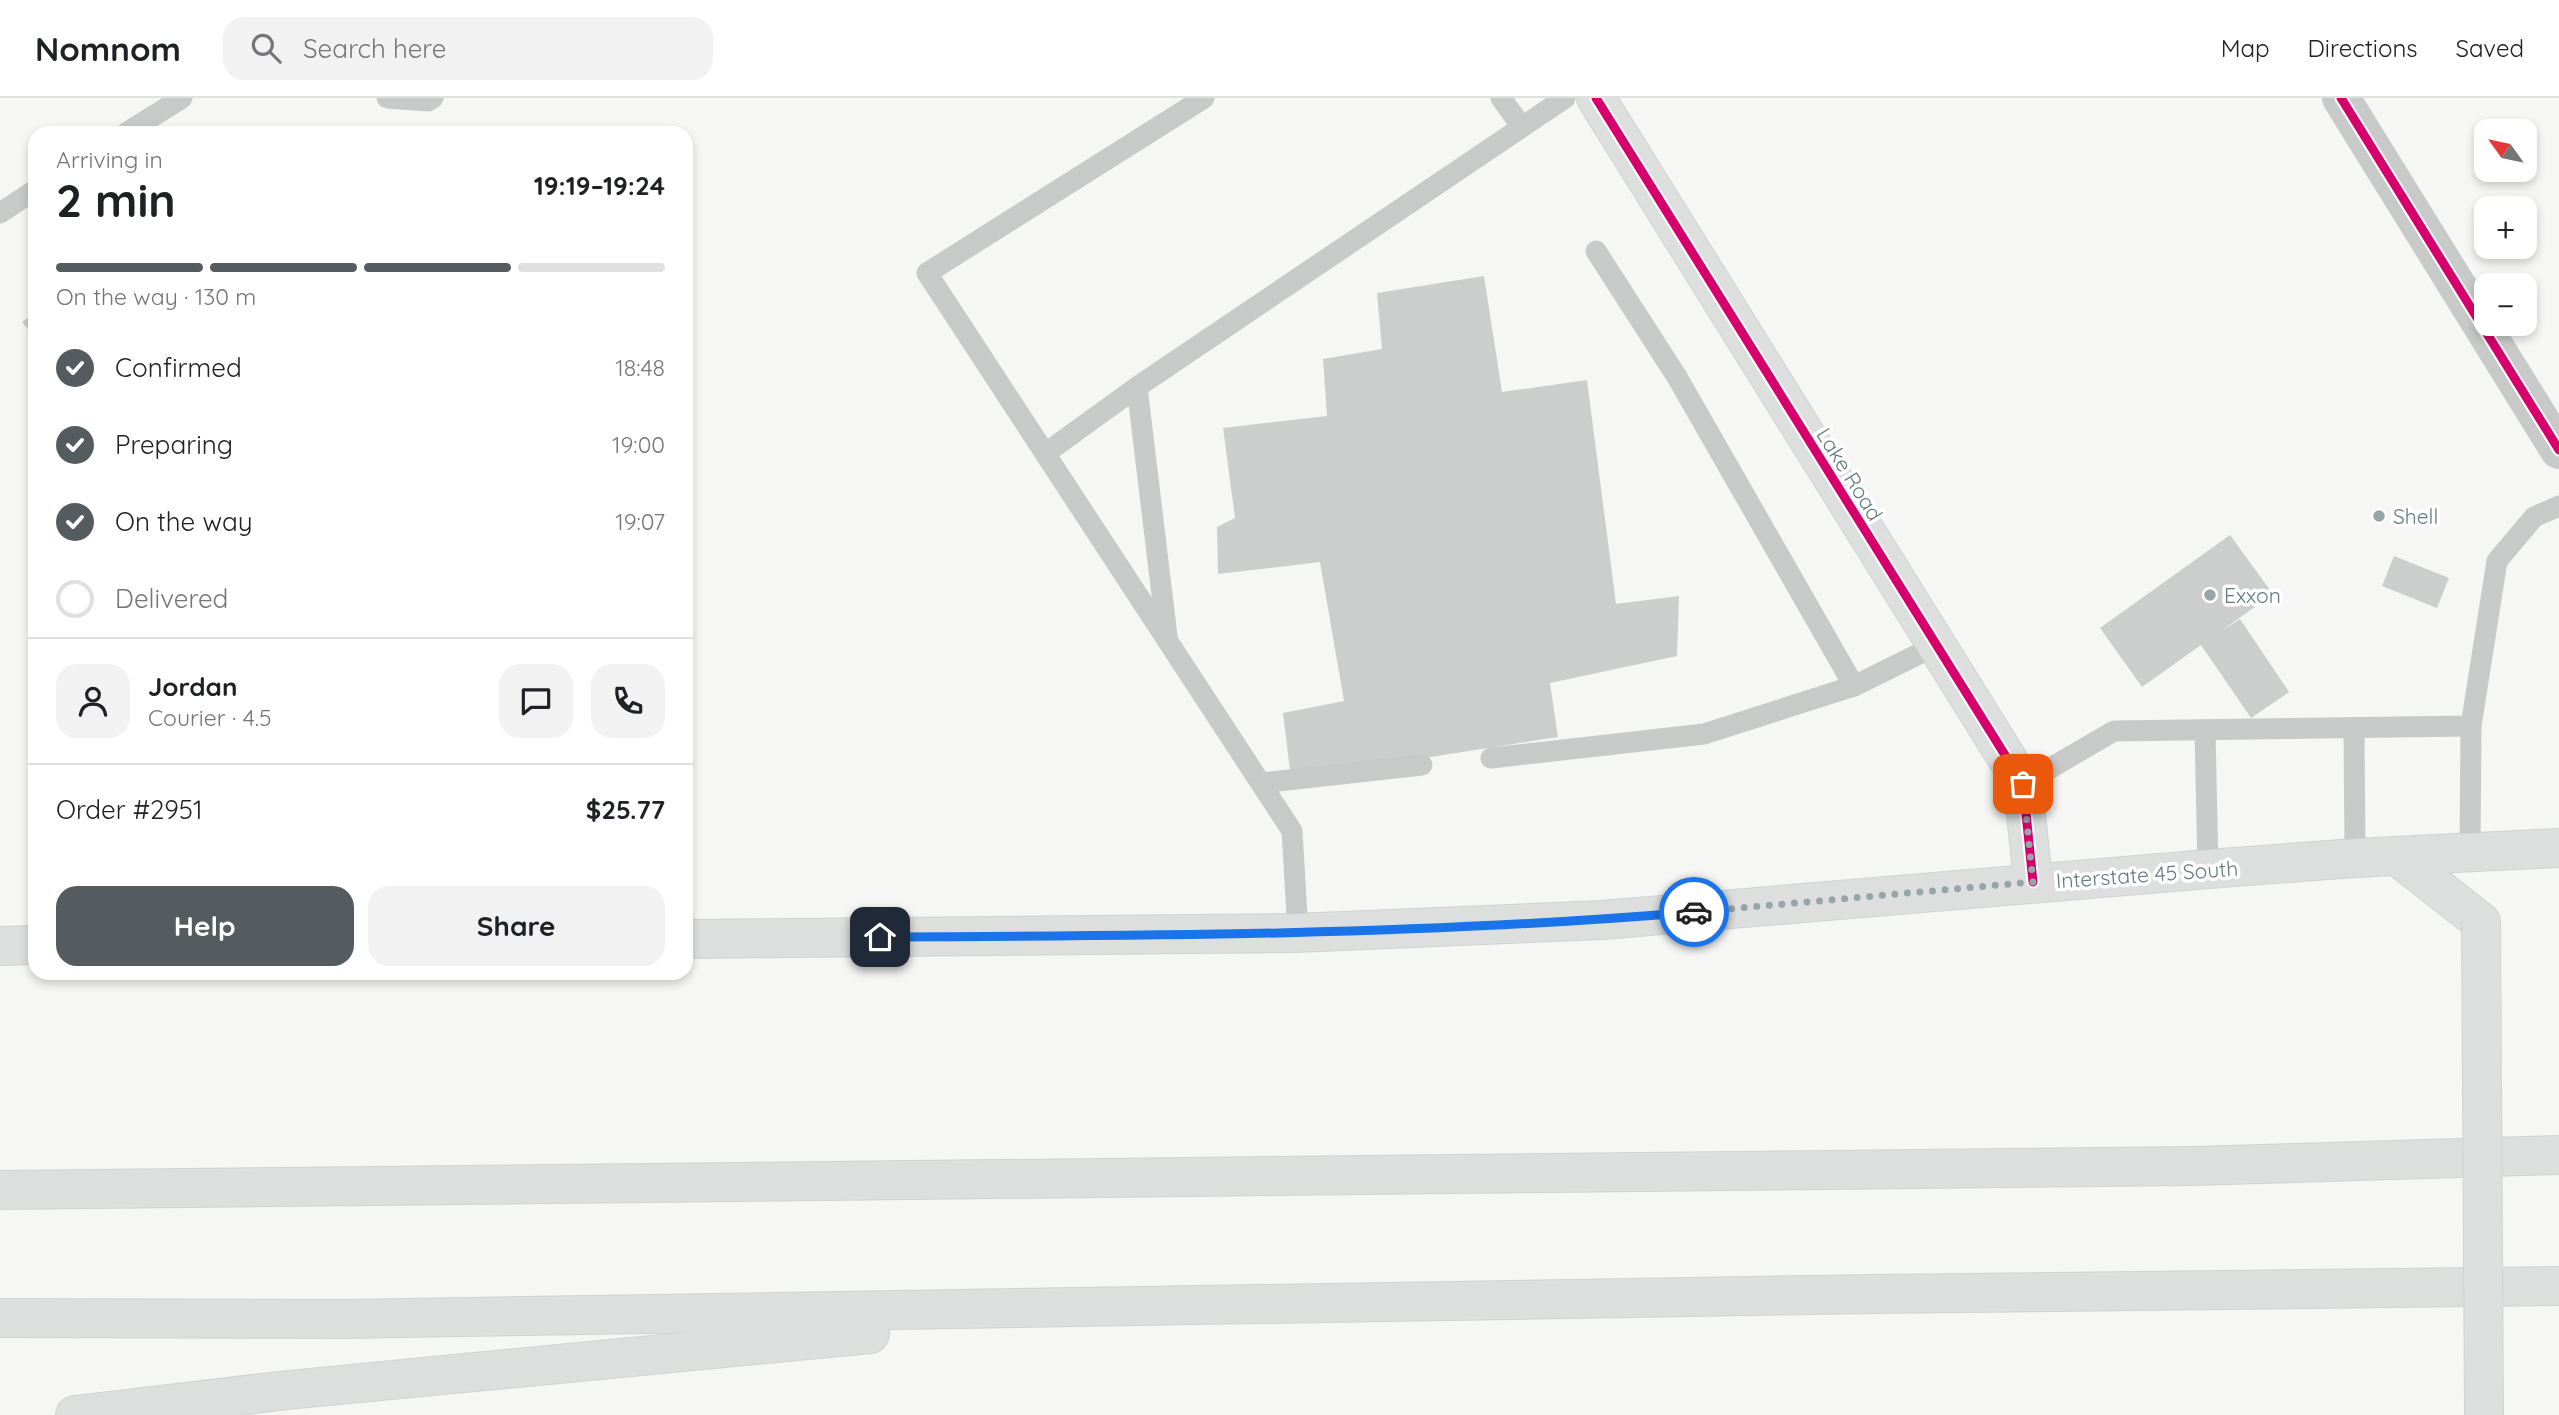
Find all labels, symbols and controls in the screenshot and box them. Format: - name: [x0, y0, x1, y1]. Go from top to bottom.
- search box: [223, 17, 713, 80]
- text: Nomnom: [35, 28, 181, 69]
- icon: search: [247, 29, 285, 67]
- text: Search here: [303, 32, 447, 65]
- text: Map: [2221, 33, 2270, 63]
- text: Directions: [2308, 33, 2418, 63]
- text: Saved: [2456, 33, 2524, 63]
- north arrow: [2474, 119, 2538, 182]
- map controls: [2474, 119, 2537, 336]
- text: Arriving in: [56, 145, 163, 174]
- text: 19:19–19:24: [534, 169, 665, 202]
- text: 2 min: [56, 171, 176, 229]
- button: +: [2474, 196, 2537, 259]
- button: −: [2474, 273, 2537, 336]
- text: On the way · 130 m: [56, 282, 256, 311]
- icon: check: [56, 349, 94, 387]
- text: Confirmed: [115, 351, 242, 384]
- text: 18:48: [615, 353, 665, 382]
- street label: Lake Road: [1811, 423, 1889, 525]
- icon: check: [56, 426, 94, 464]
- text: Preparing: [115, 428, 233, 461]
- text: 19:00: [612, 430, 665, 459]
- icon: check: [56, 503, 94, 541]
- place label: Shell: [2393, 503, 2438, 529]
- text: On the way: [115, 505, 253, 538]
- text: 19:07: [615, 507, 665, 536]
- marker: Shell: [2371, 508, 2387, 524]
- text: Delivered: [115, 582, 228, 615]
- place label: Exxon: [2224, 582, 2281, 608]
- marker: Exxon: [2202, 587, 2218, 603]
- button: person: [56, 664, 130, 738]
- button: chat: [499, 664, 573, 738]
- button: phone: [591, 664, 665, 738]
- text: Jordan: [148, 670, 237, 703]
- text: Courier · 4.5: [148, 703, 272, 732]
- pin: [1993, 754, 2053, 814]
- icon: bag: [2004, 765, 2042, 803]
- text: Order #2951: [56, 793, 203, 826]
- text: $25.77: [586, 793, 665, 826]
- street label: Interstate 45 South: [2055, 855, 2239, 893]
- courier: [1659, 877, 1729, 947]
- button: Help: [56, 886, 354, 966]
- button: Share: [368, 886, 665, 966]
- icon: car: [1675, 893, 1713, 931]
- pin: [850, 907, 910, 967]
- icon: home: [861, 918, 899, 956]

